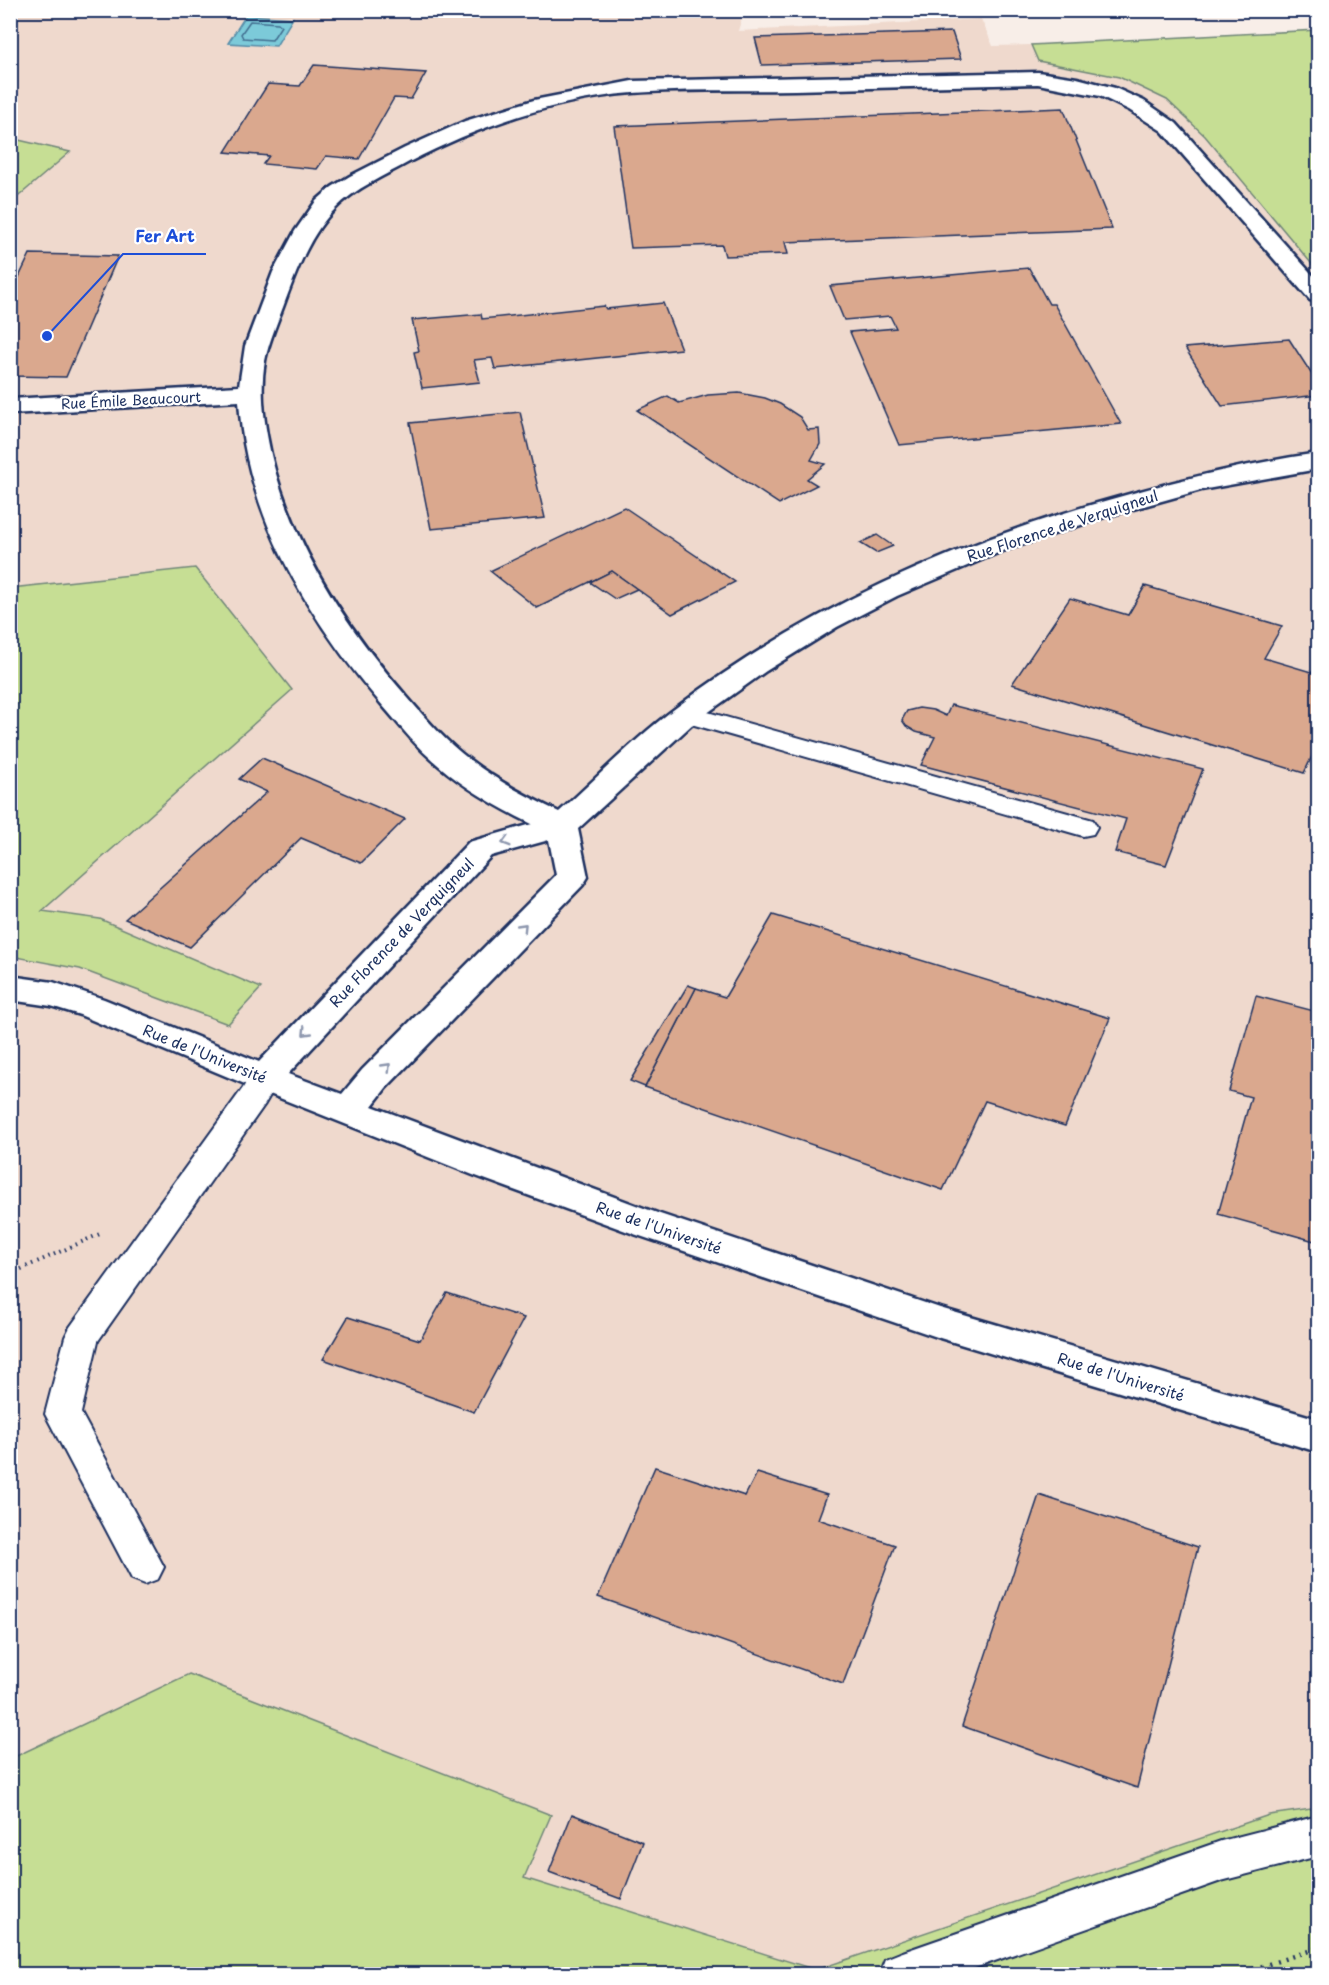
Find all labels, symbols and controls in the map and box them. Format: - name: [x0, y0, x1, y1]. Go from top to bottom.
- callout: Fer Art: [123, 220, 206, 254]
- text: Fer Art: [135, 223, 195, 247]
- street label: Rue Émile Beaucourt: [61, 386, 202, 414]
- street label: Rue Florence de Verquigneul: [963, 483, 1161, 567]
- one-way arrow: [501, 835, 512, 847]
- street label: Rue Florence de Verquigneul: [323, 852, 479, 1012]
- one-way arrow: [515, 923, 526, 934]
- street label: Rue de l'Université: [140, 1018, 270, 1088]
- one-way arrow: [303, 1024, 314, 1035]
- one-way arrow: [379, 1063, 390, 1074]
- street label: Rue de l'Université: [593, 1195, 725, 1259]
- street label: Rue de l'Université: [1055, 1346, 1187, 1406]

